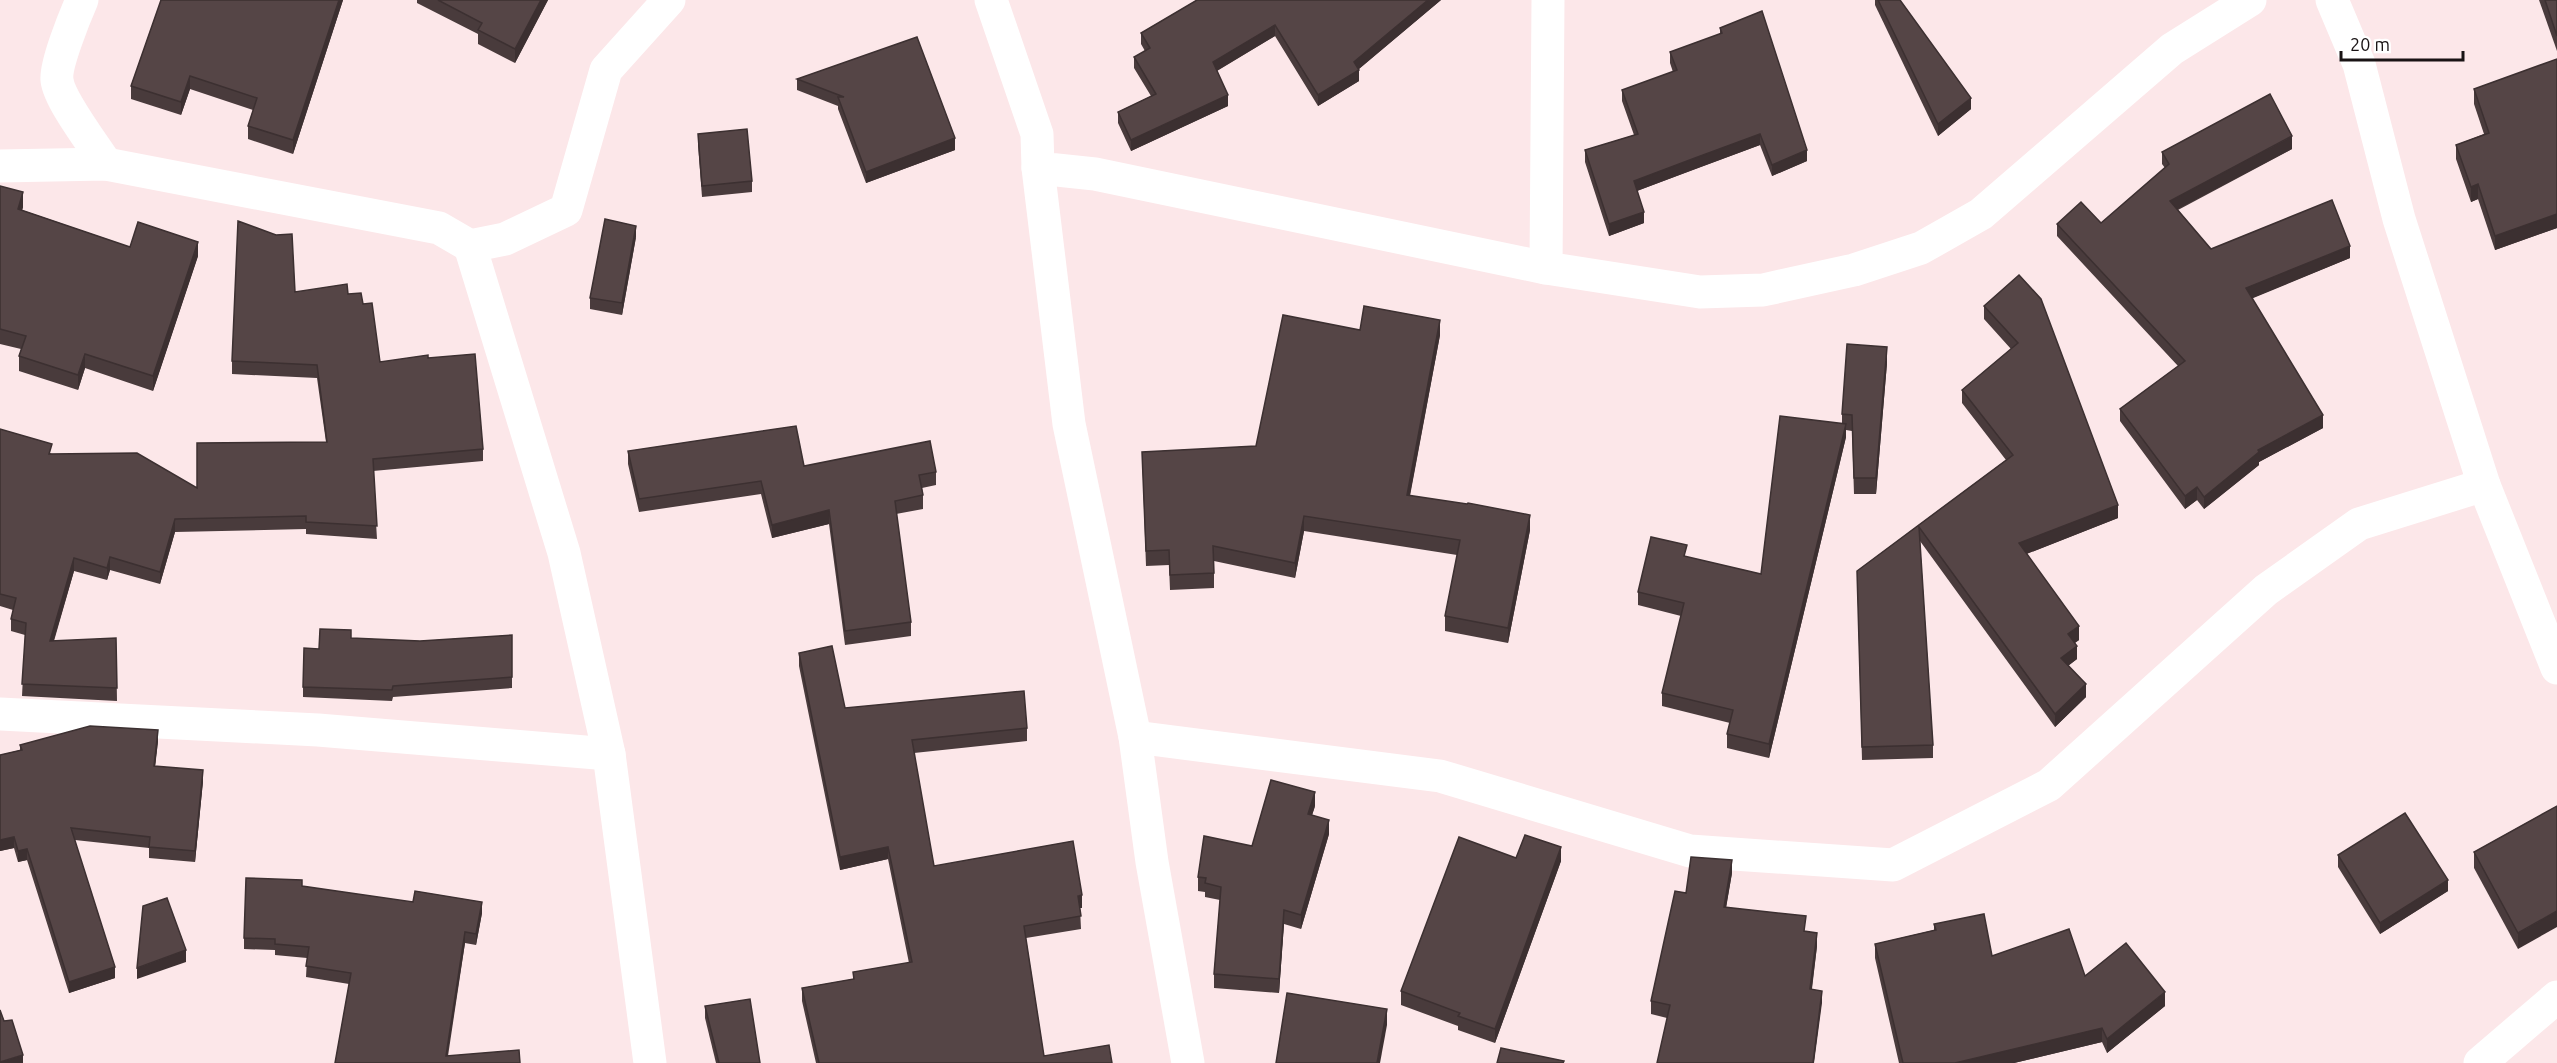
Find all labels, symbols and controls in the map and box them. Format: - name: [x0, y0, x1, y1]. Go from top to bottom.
- scale bar: [2341, 24, 2462, 62]
- text: 20 m: [2350, 34, 2390, 54]

